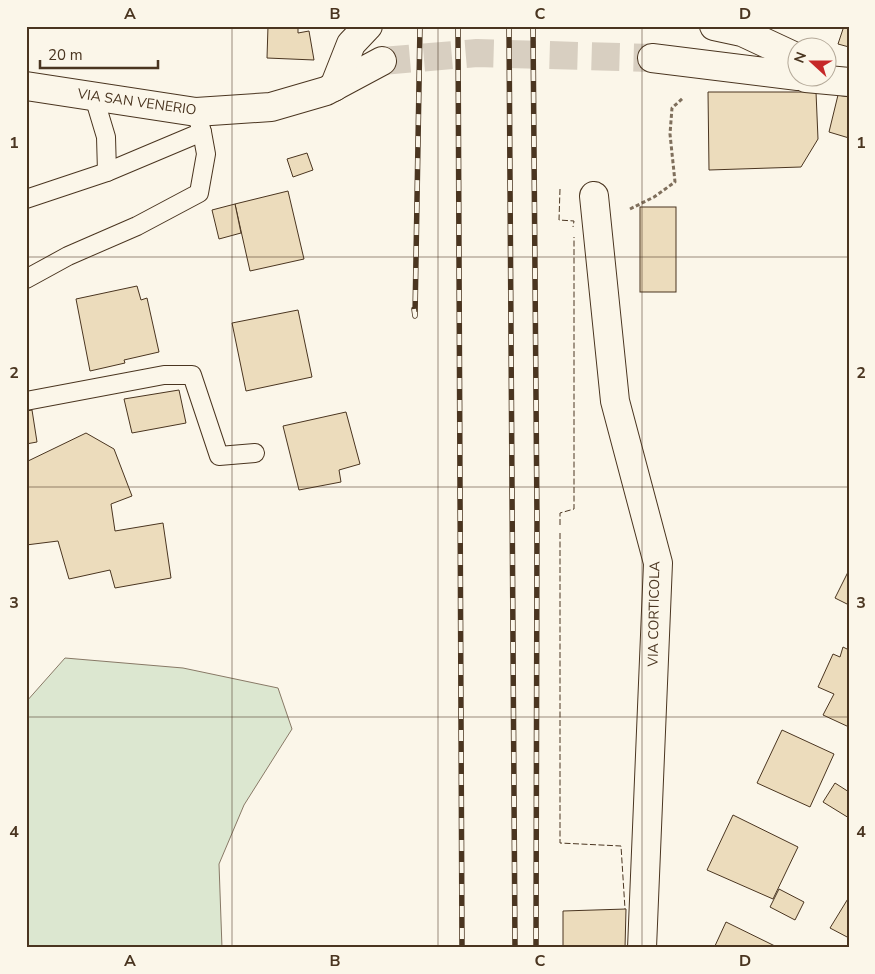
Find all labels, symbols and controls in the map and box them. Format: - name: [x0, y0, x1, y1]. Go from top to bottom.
- text: A: [124, 3, 136, 25]
- text: B: [329, 3, 341, 25]
- text: C: [535, 3, 546, 25]
- text: D: [739, 3, 751, 25]
- scale bar: [40, 38, 158, 70]
- north arrow: [788, 38, 838, 88]
- text: 20 m: [48, 45, 83, 65]
- text: N: [790, 49, 811, 66]
- street label: VIA SAN VENERIO: [75, 84, 198, 120]
- text: 1: [9, 132, 19, 154]
- text: 1: [856, 132, 866, 154]
- text: 2: [9, 362, 19, 384]
- text: 2: [856, 362, 866, 384]
- street label: VIA CORTICOLA: [644, 561, 664, 668]
- text: 3: [9, 592, 19, 614]
- text: 3: [856, 592, 866, 614]
- text: 4: [9, 821, 19, 843]
- text: 4: [856, 821, 866, 843]
- text: A: [124, 950, 136, 972]
- text: B: [329, 950, 341, 972]
- text: C: [535, 950, 546, 972]
- text: D: [739, 950, 751, 972]

